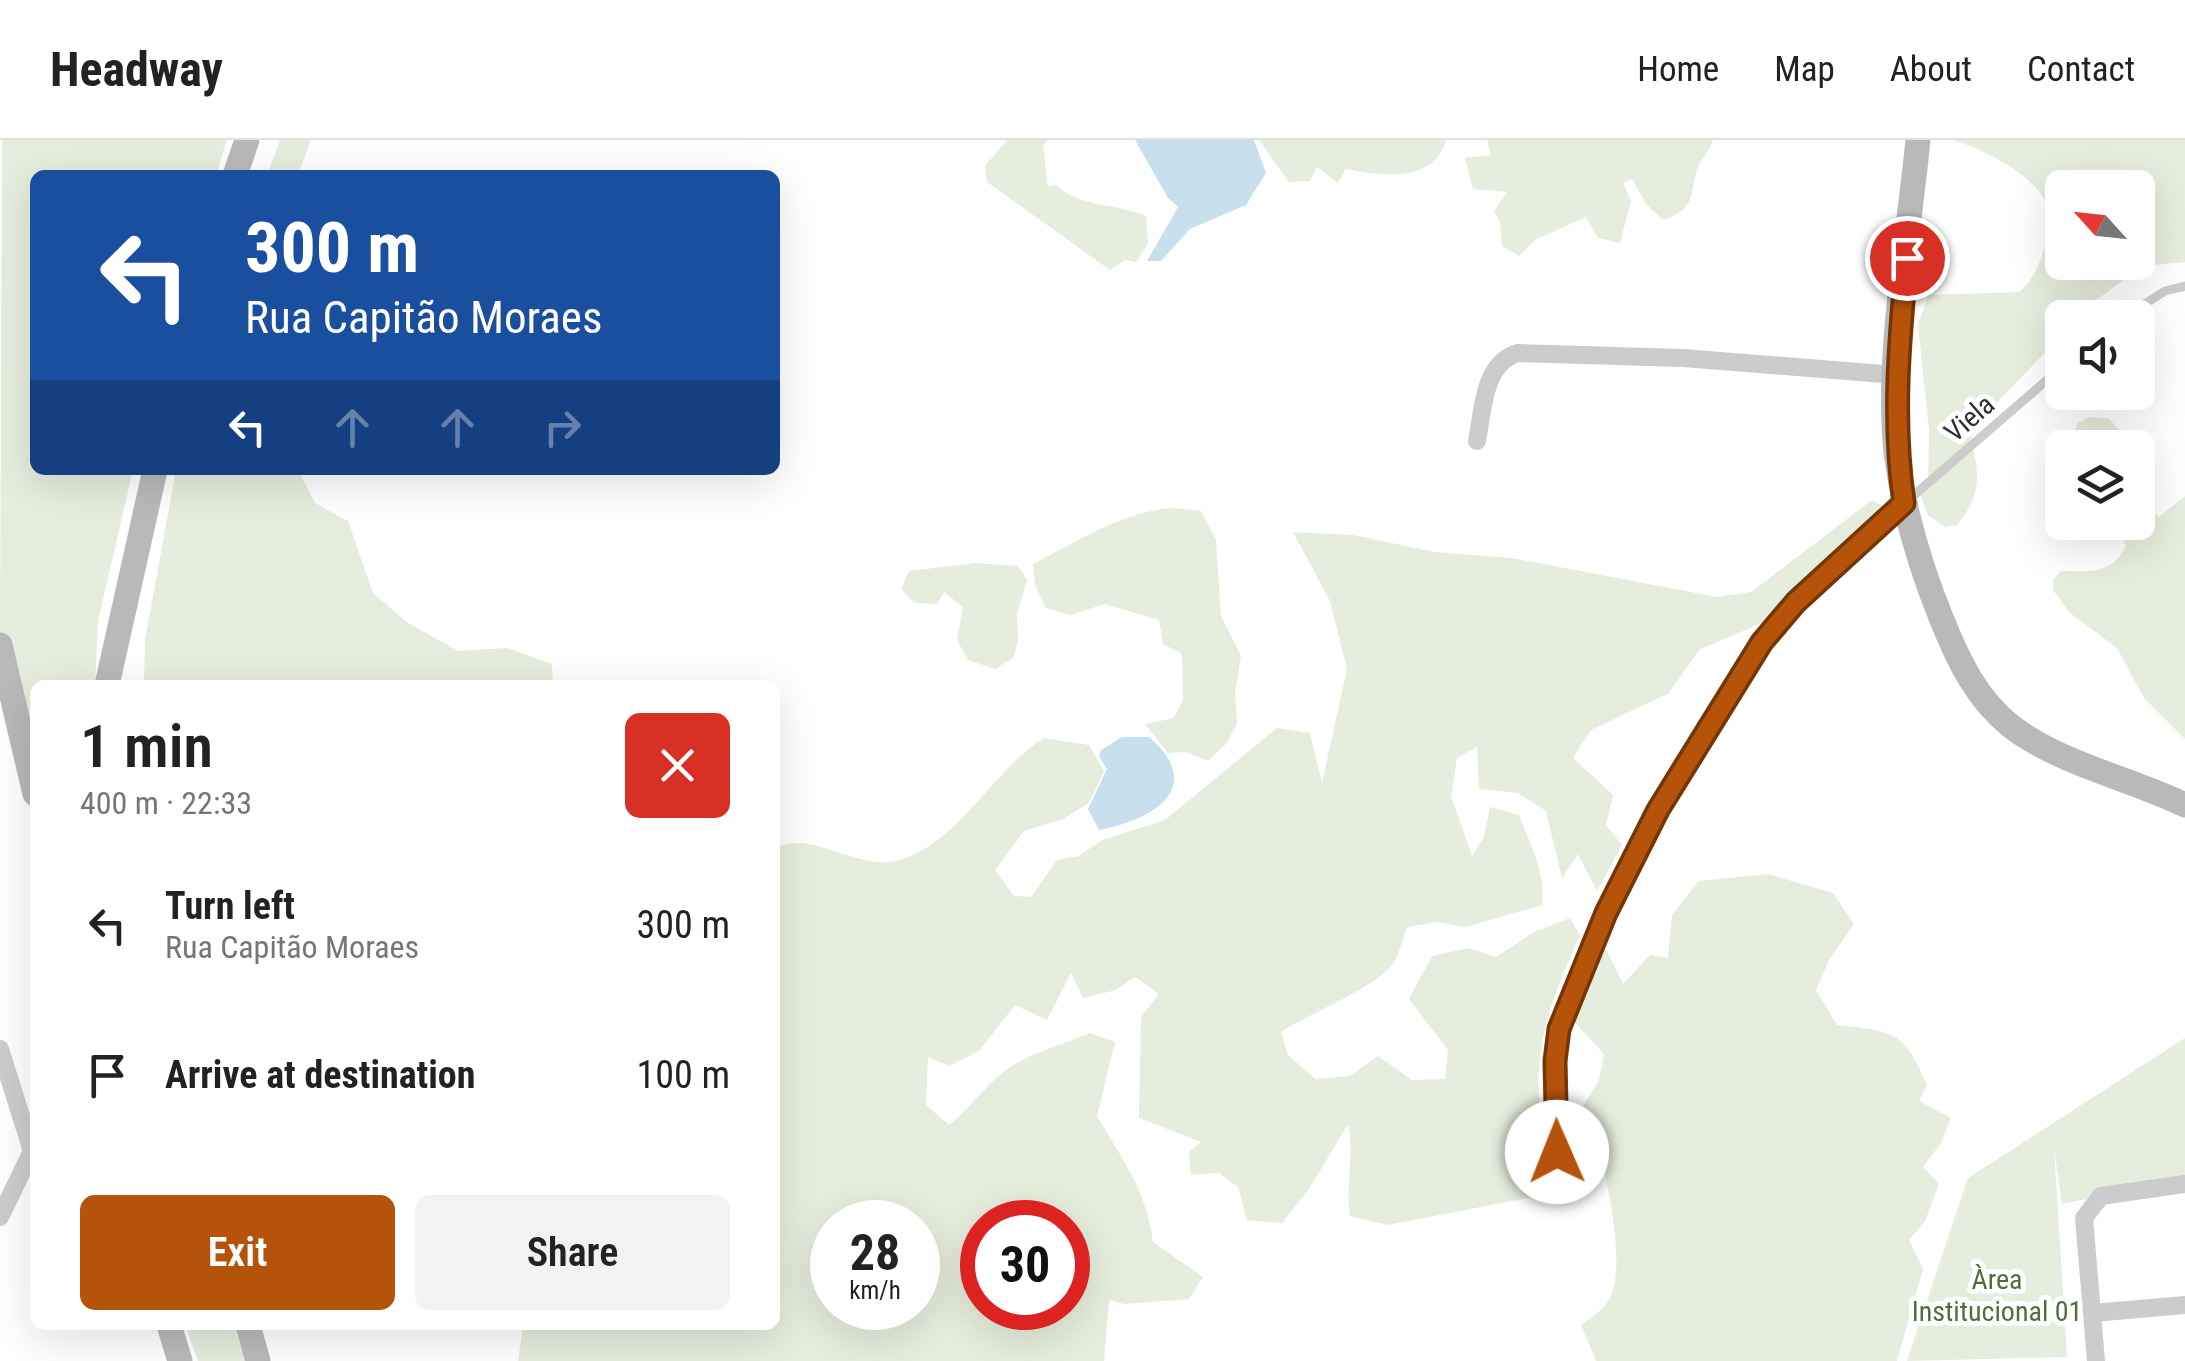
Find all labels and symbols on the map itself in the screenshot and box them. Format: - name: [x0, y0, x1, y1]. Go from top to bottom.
- north arrow: [2045, 170, 2155, 280]
- pin: [1865, 216, 1950, 301]
- street label: Viela: [1938, 388, 2001, 449]
- position arrow: [1505, 1100, 1609, 1204]
- speed limit sign: 30: [960, 1200, 1090, 1330]
- park label: Àrea Institucional 01: [1912, 1263, 2082, 1328]

